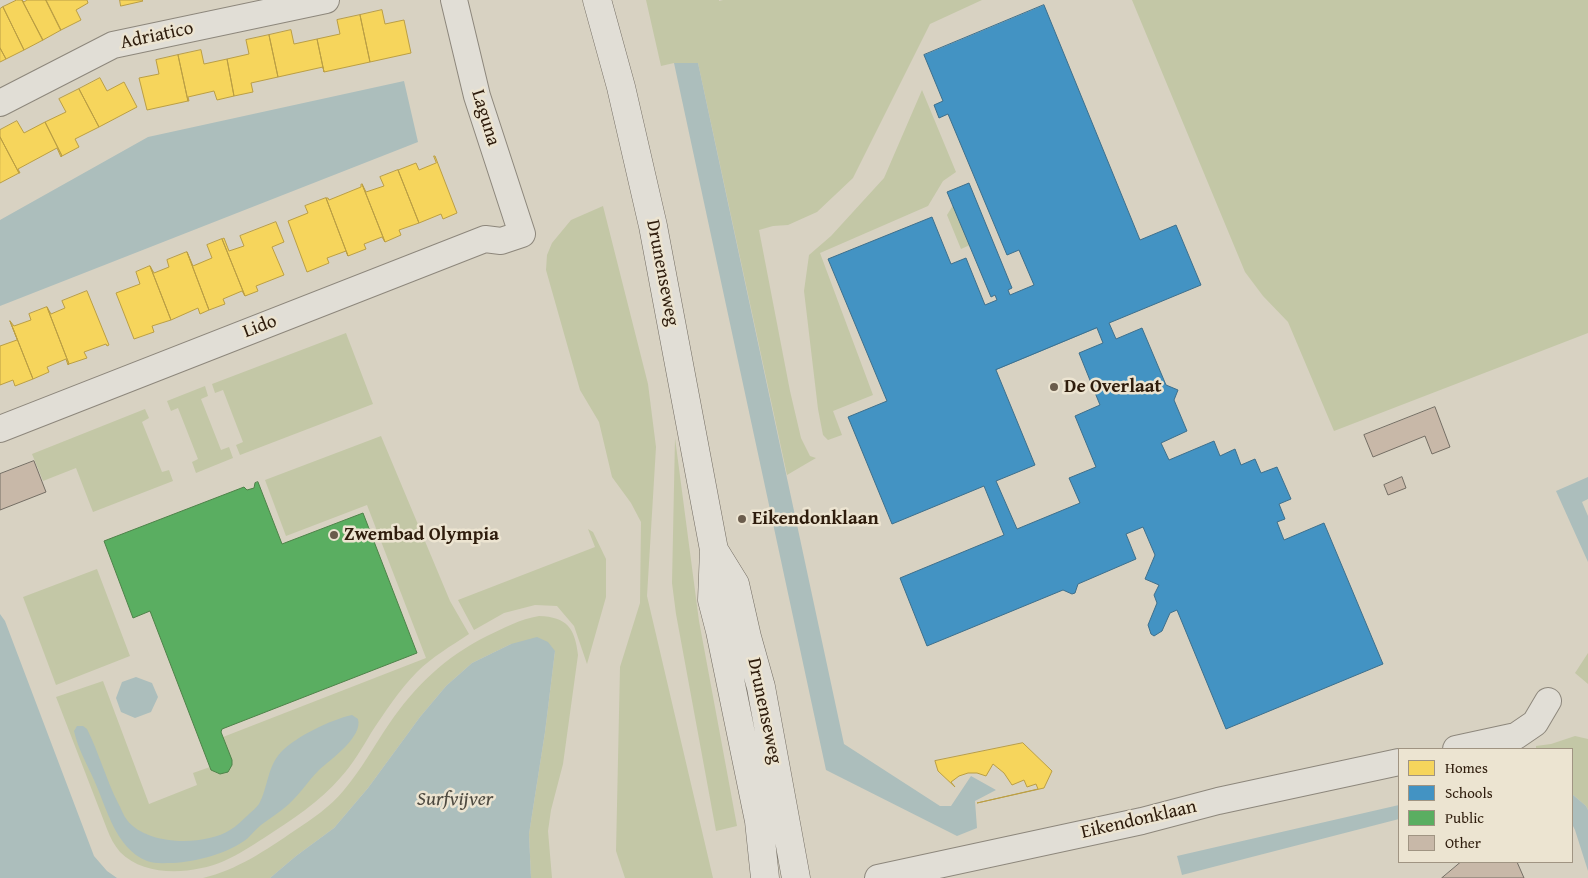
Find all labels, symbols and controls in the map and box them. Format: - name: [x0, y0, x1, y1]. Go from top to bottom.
- street label: Adriatico: [118, 17, 196, 55]
- street label: Laguna: [466, 87, 504, 149]
- street label: Drunenseweg: [641, 218, 683, 328]
- street label: Lido: [240, 310, 280, 344]
- place label: De Overlaat: [1064, 376, 1162, 398]
- marker: De Overlaat: [1048, 381, 1060, 393]
- place label: Eikendonklaan: [752, 508, 879, 530]
- marker: Eikendonklaan: [736, 513, 748, 525]
- place label: Zwembad Olympia: [344, 524, 499, 546]
- marker: Zwembad Olympia: [328, 529, 340, 541]
- street label: Drunenseweg: [742, 656, 786, 766]
- legend: [1398, 748, 1573, 863]
- text: Homes: [1445, 757, 1488, 778]
- text: Schools: [1445, 782, 1493, 803]
- water label: Surfvijver: [417, 788, 493, 812]
- street label: Eikendonklaan: [1079, 796, 1199, 844]
- text: Public: [1445, 807, 1484, 828]
- text: Other: [1445, 832, 1481, 853]

